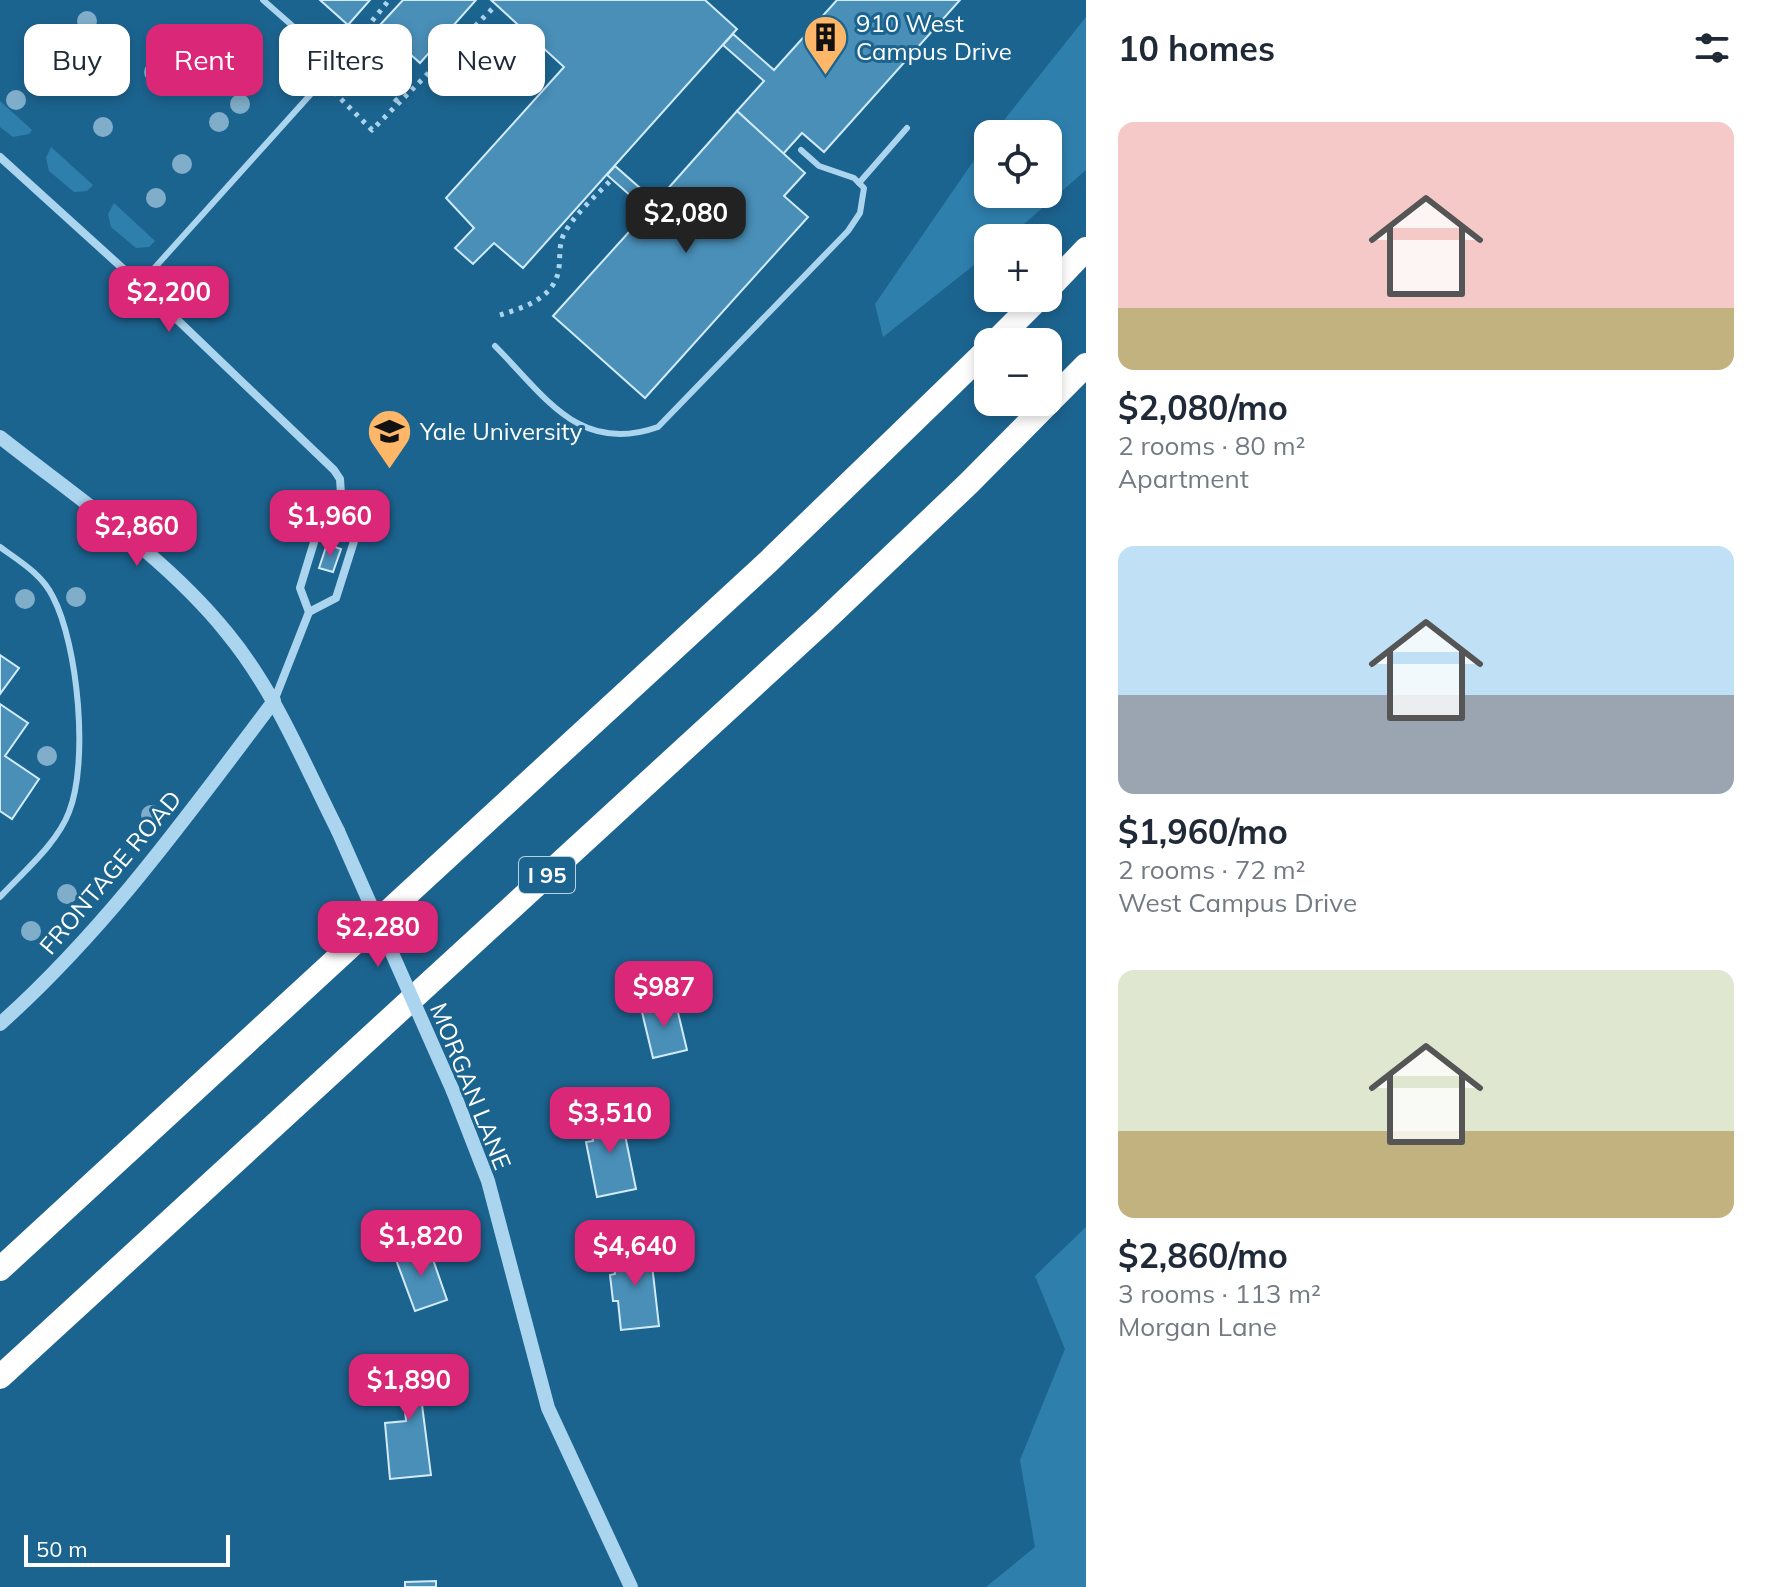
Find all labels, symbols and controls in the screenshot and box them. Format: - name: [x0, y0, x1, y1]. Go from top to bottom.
- place label: 910 West Campus Drive: [856, 8, 1012, 66]
- building icon: 910 West Campus Drive: [801, 13, 849, 76]
- chip: Buy: [24, 24, 130, 96]
- chip: Rent: [146, 24, 263, 96]
- chip: Filters: [279, 24, 412, 96]
- chip: New: [428, 24, 545, 96]
- icon: filters: [1690, 26, 1734, 70]
- text: 10 homes: [1118, 27, 1275, 70]
- map controls: [974, 120, 1062, 416]
- button: locate: [974, 120, 1062, 208]
- icon: home: [1354, 174, 1498, 318]
- pin: $2,080: [621, 187, 751, 255]
- text: $2,080: [644, 196, 728, 229]
- button: +: [974, 224, 1062, 312]
- pin: $2,200: [104, 266, 234, 334]
- text: $2,200: [127, 275, 211, 308]
- button: −: [974, 328, 1062, 416]
- text: $2,080/mo: [1118, 386, 1288, 429]
- school or university icon: Yale University: [365, 407, 413, 470]
- place label: Yale University: [419, 416, 583, 446]
- text: 2 rooms · 80 m²: [1118, 429, 1305, 462]
- text: Apartment: [1118, 462, 1249, 495]
- pin: $1,960: [265, 490, 395, 558]
- text: $1,960: [288, 499, 372, 532]
- pin: $2,860: [72, 500, 202, 568]
- text: $2,860: [95, 509, 179, 542]
- icon: home: [1354, 598, 1498, 742]
- street label: FRONTAGE ROAD: [33, 784, 187, 960]
- text: $1,960/mo: [1118, 810, 1288, 853]
- text: 2 rooms · 72 m²: [1118, 853, 1305, 886]
- road number: I 95: [519, 857, 575, 893]
- text: West Campus Drive: [1118, 886, 1357, 919]
- pin: $2,280: [313, 901, 443, 969]
- text: $2,280: [336, 910, 420, 943]
- pin: $987: [617, 961, 711, 1029]
- text: $987: [633, 970, 695, 1003]
- street label: MORGAN LANE: [424, 998, 518, 1174]
- icon: home: [1354, 1022, 1498, 1166]
- pin: $3,510: [545, 1087, 675, 1155]
- text: $3,510: [568, 1096, 652, 1129]
- pin: $1,820: [356, 1210, 486, 1278]
- text: $1,820: [379, 1219, 463, 1252]
- pin: $4,640: [570, 1220, 700, 1288]
- text: $4,640: [593, 1229, 677, 1262]
- text: $2,860/mo: [1118, 1234, 1288, 1277]
- text: 3 rooms · 113 m²: [1118, 1277, 1321, 1310]
- text: Morgan Lane: [1118, 1310, 1277, 1343]
- pin: $1,890: [344, 1354, 474, 1422]
- text: $1,890: [367, 1363, 451, 1396]
- scale bar: [24, 1531, 230, 1567]
- text: 50 m: [36, 1535, 87, 1563]

